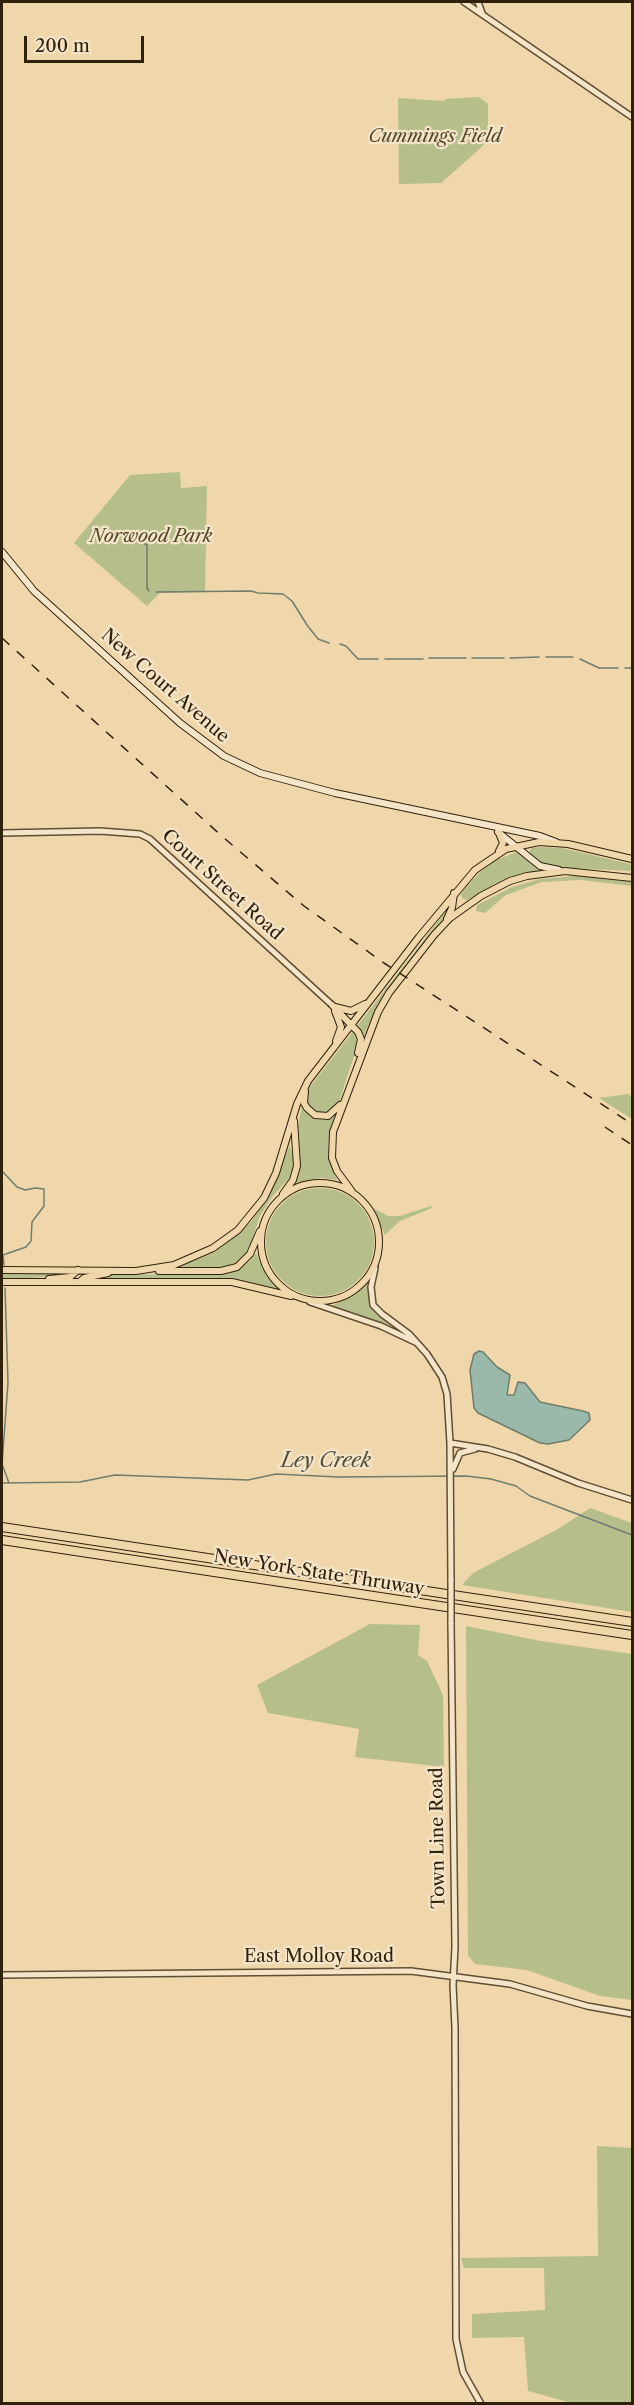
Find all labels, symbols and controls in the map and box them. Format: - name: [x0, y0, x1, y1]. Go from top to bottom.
- scale bar: [27, 24, 147, 62]
- text: 200 m: [35, 35, 90, 57]
- park label: Cummings Field: [368, 126, 502, 148]
- park label: Norwood Park: [90, 526, 212, 548]
- street label: New Court Avenue: [97, 625, 233, 747]
- street label: Court Street Road: [157, 825, 287, 945]
- water label: Ley Creek: [281, 1449, 371, 1473]
- street label: New York State Thruway: [212, 1546, 426, 1600]
- street label: Town Line Road: [426, 1767, 450, 1909]
- street label: East Molloy Road: [244, 1946, 394, 1968]

